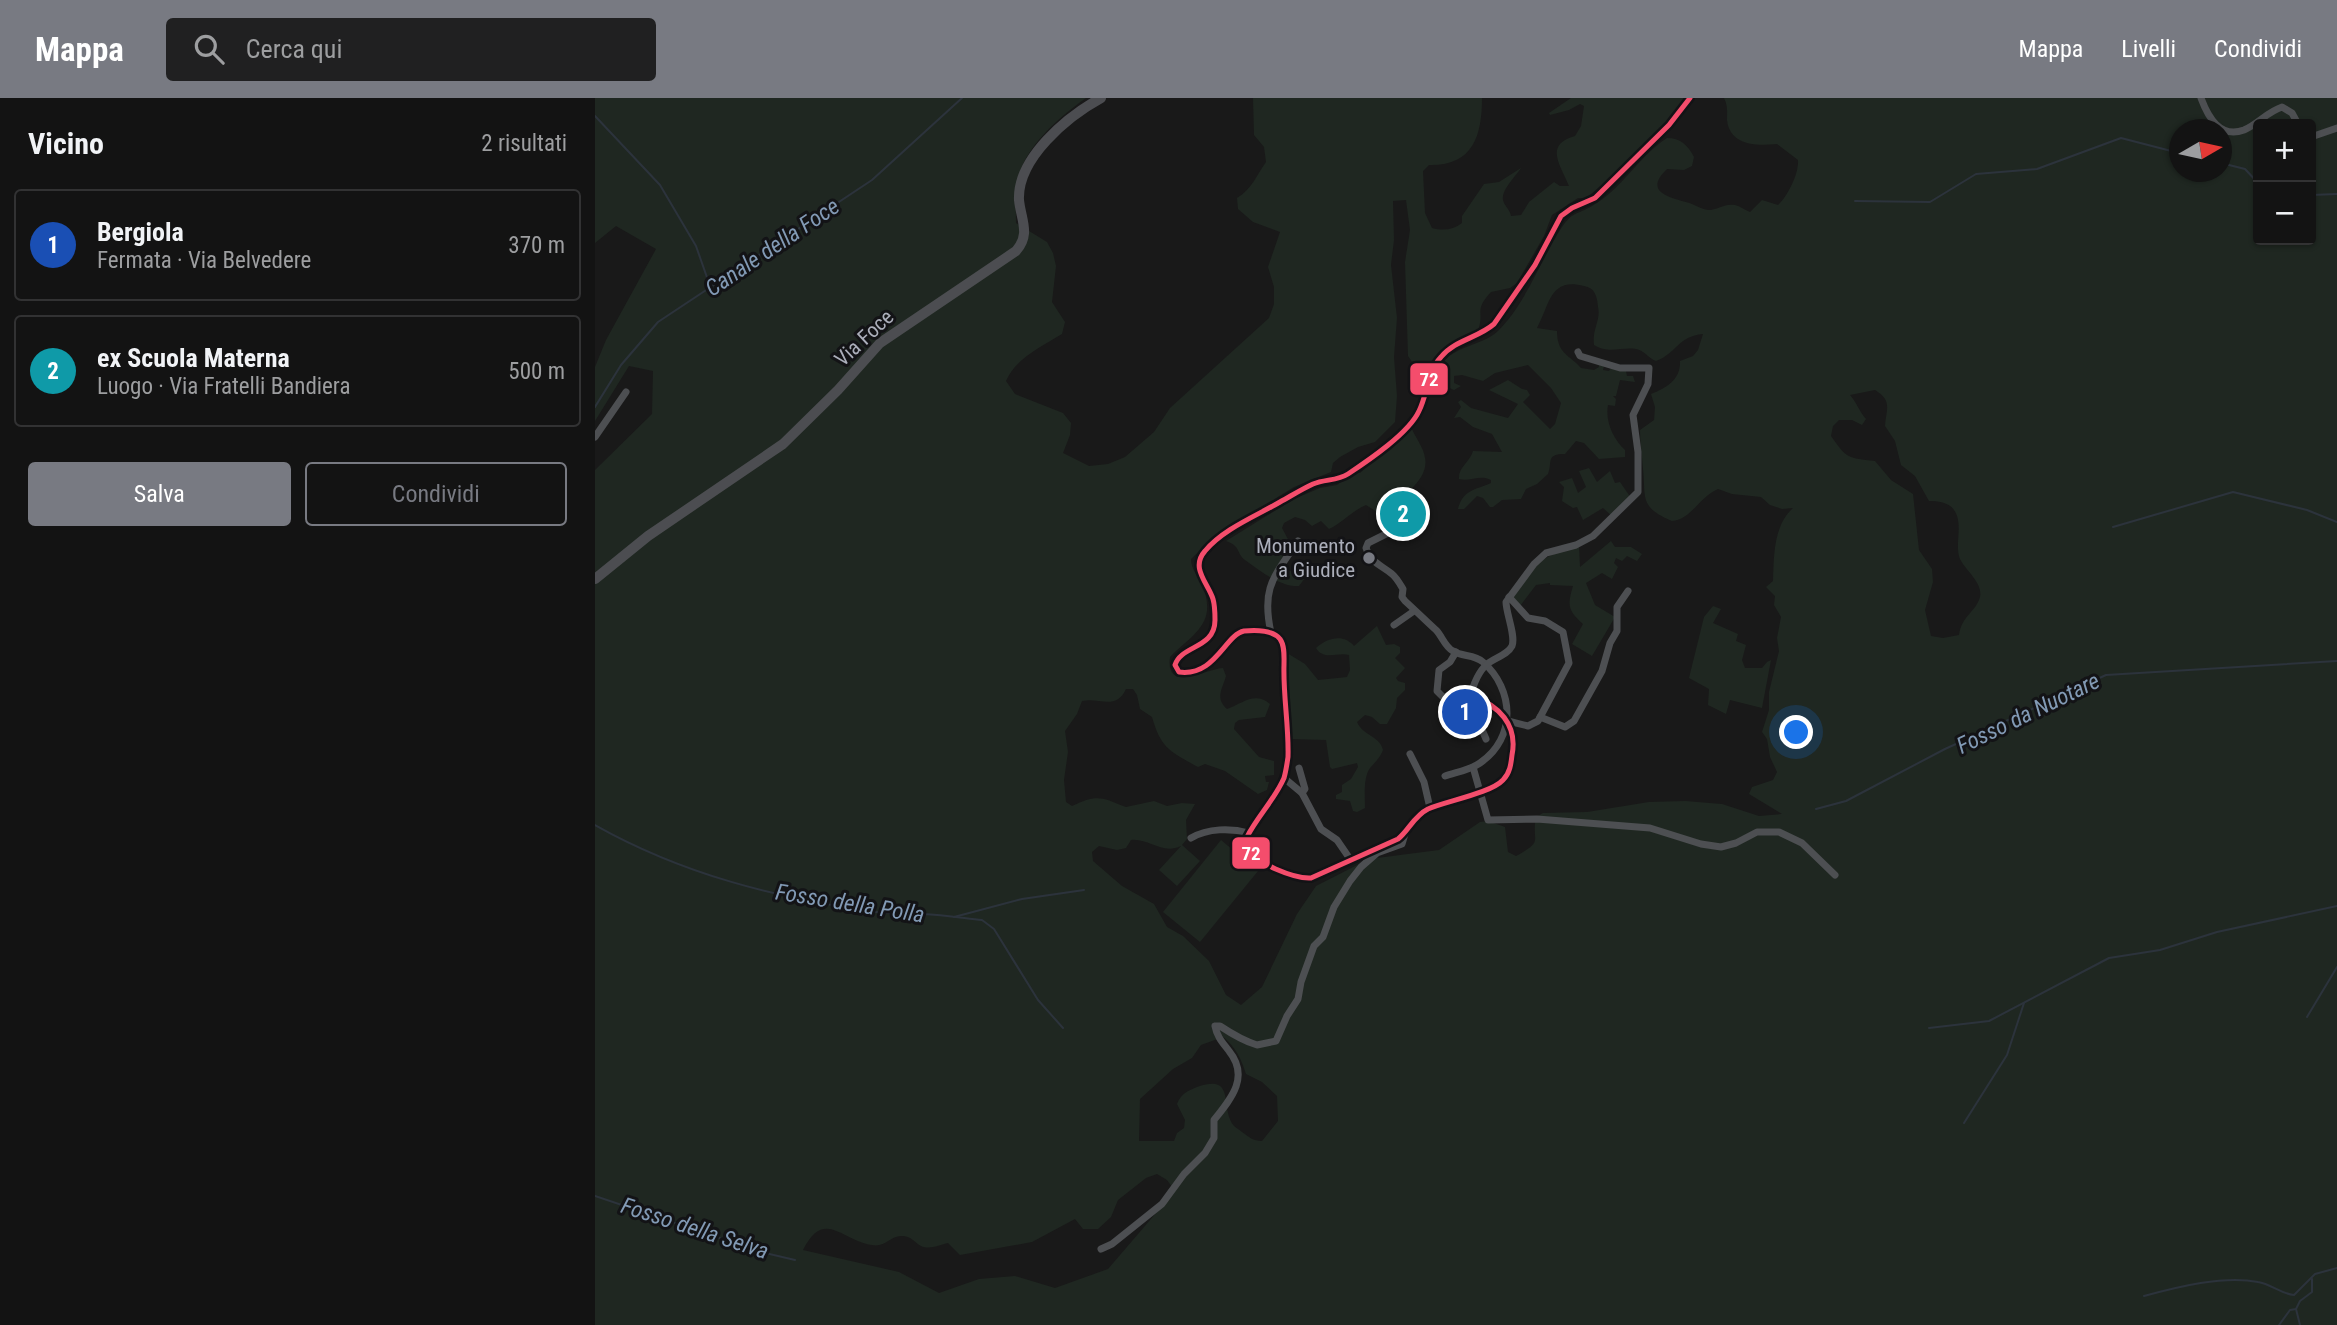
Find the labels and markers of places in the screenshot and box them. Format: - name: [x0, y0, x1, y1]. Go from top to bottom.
- pin: 2: [1380, 488, 1426, 540]
- place label: Monumento a Giudice: [1256, 534, 1355, 582]
- marker: Monumento a Giudice: [1361, 550, 1377, 566]
- pin: 1: [1442, 686, 1488, 738]

